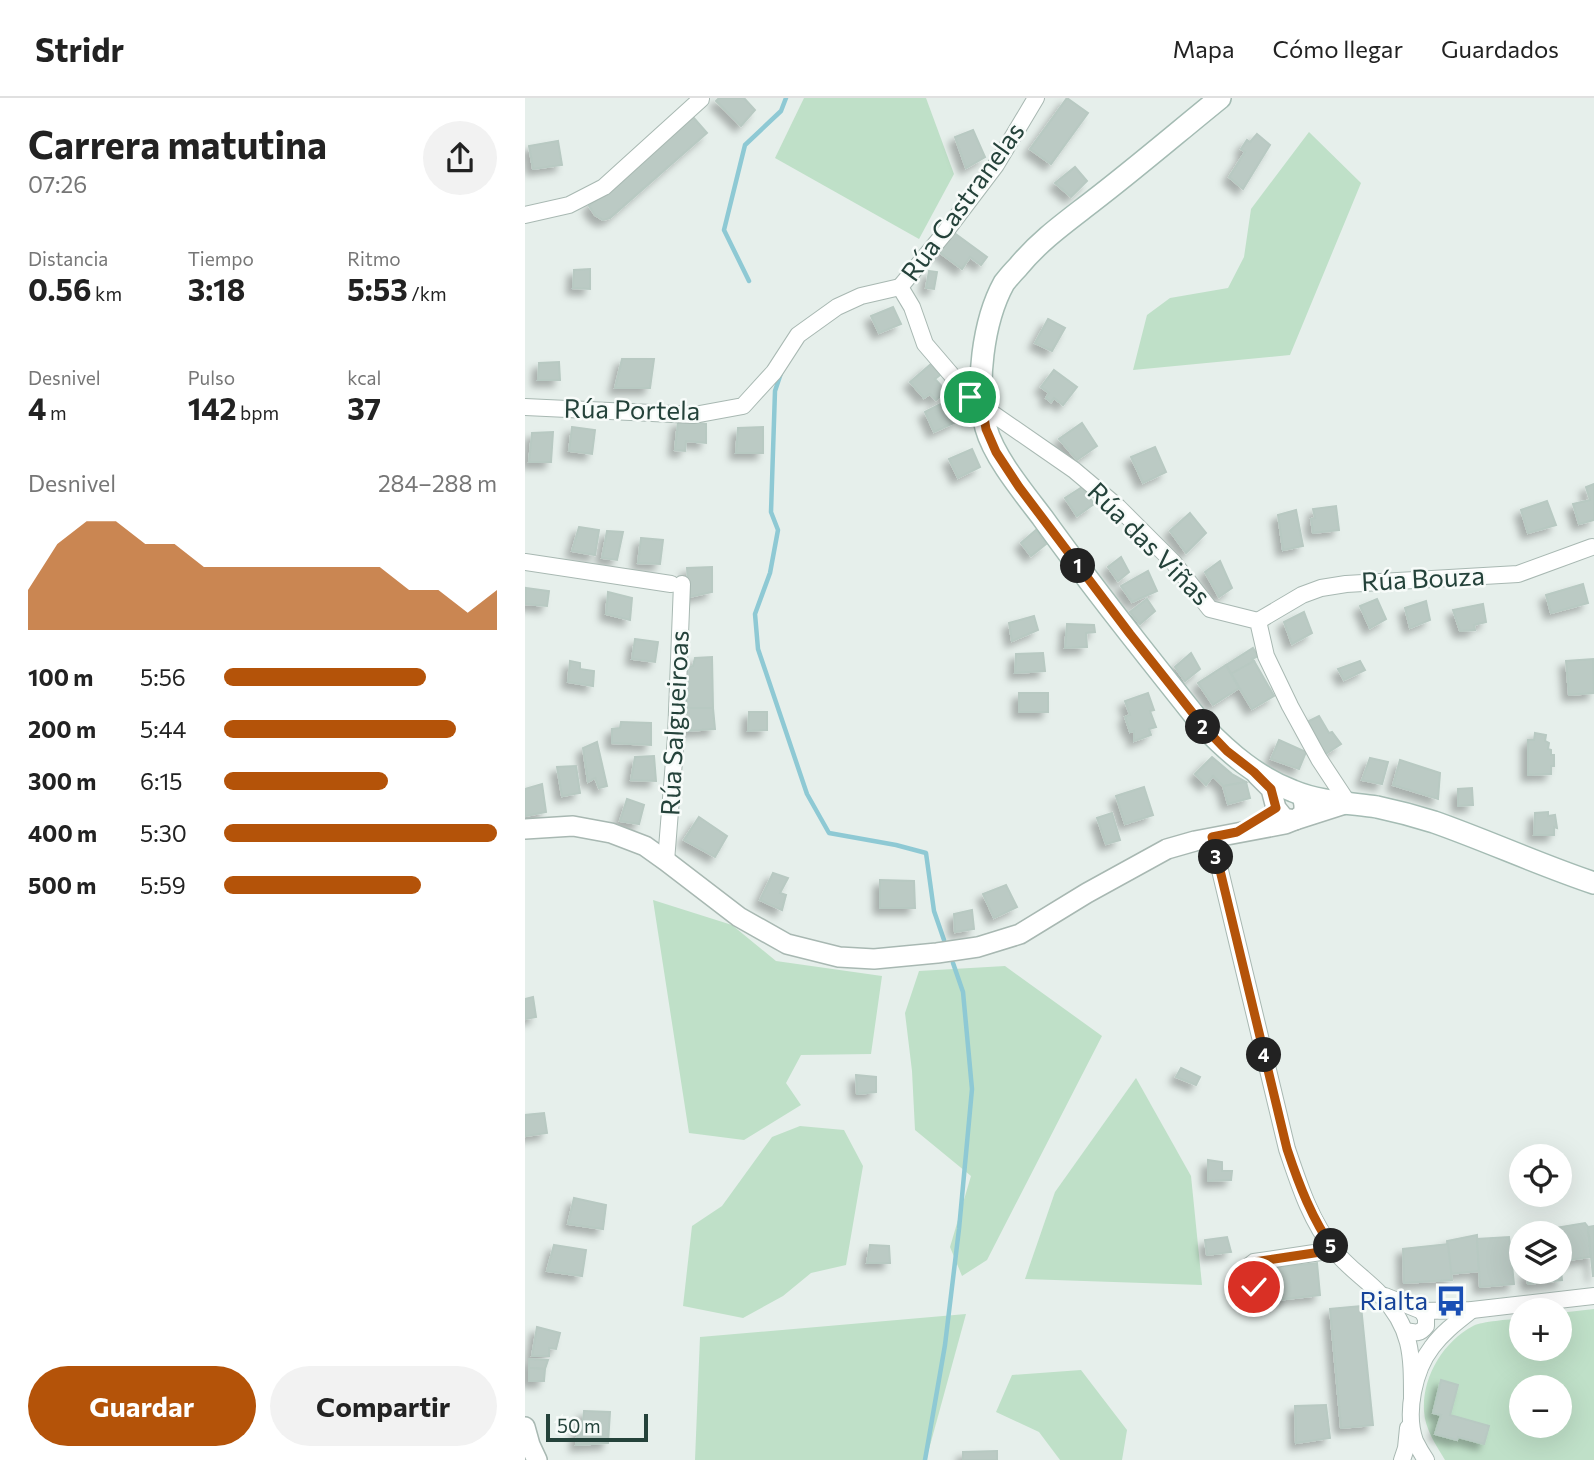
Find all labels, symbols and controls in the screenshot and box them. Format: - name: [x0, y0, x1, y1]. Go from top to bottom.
- text: Stridr: [35, 28, 124, 69]
- text: Mapa: [1172, 34, 1235, 63]
- text: Cómo llegar: [1273, 34, 1403, 63]
- text: Guardados: [1441, 34, 1559, 63]
- street label: Rúa Castranelas: [894, 116, 1030, 287]
- text: Carrera matutina: [28, 120, 327, 167]
- button: share: [423, 121, 497, 195]
- text: 07:26: [28, 170, 87, 198]
- text: Distancia: [28, 247, 108, 270]
- text: Tiempo: [188, 247, 254, 270]
- text: Ritmo: [347, 247, 401, 270]
- text: 0.56: [28, 270, 91, 307]
- text: 3:18: [188, 270, 245, 307]
- text: 5:53: [347, 270, 408, 307]
- text: km: [91, 282, 122, 305]
- text: /km: [408, 282, 447, 305]
- text: Desnivel: [28, 366, 101, 389]
- text: Pulso: [188, 366, 235, 389]
- text: kcal: [347, 366, 381, 389]
- pin: [940, 367, 1000, 427]
- icon: arrive: [951, 378, 989, 416]
- text: 4: [28, 389, 46, 426]
- text: 142: [188, 389, 236, 426]
- text: 37: [347, 389, 381, 426]
- street label: Rúa Portela: [563, 392, 701, 425]
- text: m: [46, 401, 67, 424]
- text: bpm: [236, 401, 279, 424]
- text: Desnivel: [28, 469, 116, 497]
- text: 284–288 m: [378, 469, 497, 497]
- street label: Rúa das Viñas: [1082, 475, 1218, 611]
- pin: 1: [1061, 548, 1095, 584]
- text: 1: [1073, 554, 1082, 577]
- street label: Rúa Bouza: [1360, 559, 1486, 596]
- street label: Rúa Salgueiroas: [653, 629, 694, 816]
- text: 100 m: [28, 663, 93, 691]
- text: 5:56: [140, 663, 186, 691]
- pin: 2: [1185, 710, 1221, 744]
- text: 200 m: [28, 715, 96, 743]
- text: 5:44: [140, 715, 186, 743]
- text: 2: [1197, 715, 1208, 738]
- text: 300 m: [28, 767, 96, 795]
- text: 6:15: [140, 767, 182, 795]
- text: 400 m: [28, 819, 97, 847]
- text: 5:30: [140, 819, 187, 847]
- pin: 3: [1199, 840, 1233, 874]
- text: 3: [1210, 845, 1221, 868]
- text: 500 m: [28, 871, 96, 899]
- text: 5:59: [140, 871, 186, 899]
- pin: 4: [1247, 1038, 1281, 1072]
- text: 4: [1258, 1043, 1269, 1066]
- map controls: [1509, 1144, 1572, 1438]
- button: locate: [1509, 1144, 1572, 1207]
- button: layers: [1509, 1221, 1572, 1284]
- pin: 5: [1313, 1228, 1349, 1264]
- text: 5: [1325, 1234, 1336, 1257]
- pin: [1224, 1257, 1284, 1317]
- icon: check: [1235, 1268, 1273, 1306]
- place label: Rialta: [1359, 1284, 1428, 1315]
- bus stop icon: Rialta: [1434, 1284, 1468, 1318]
- button: +: [1509, 1298, 1572, 1361]
- button: Guardar: [28, 1366, 256, 1446]
- button: Compartir: [270, 1366, 497, 1446]
- button: −: [1509, 1375, 1572, 1438]
- scale bar: [546, 1411, 647, 1443]
- text: 50 m: [557, 1414, 601, 1437]

